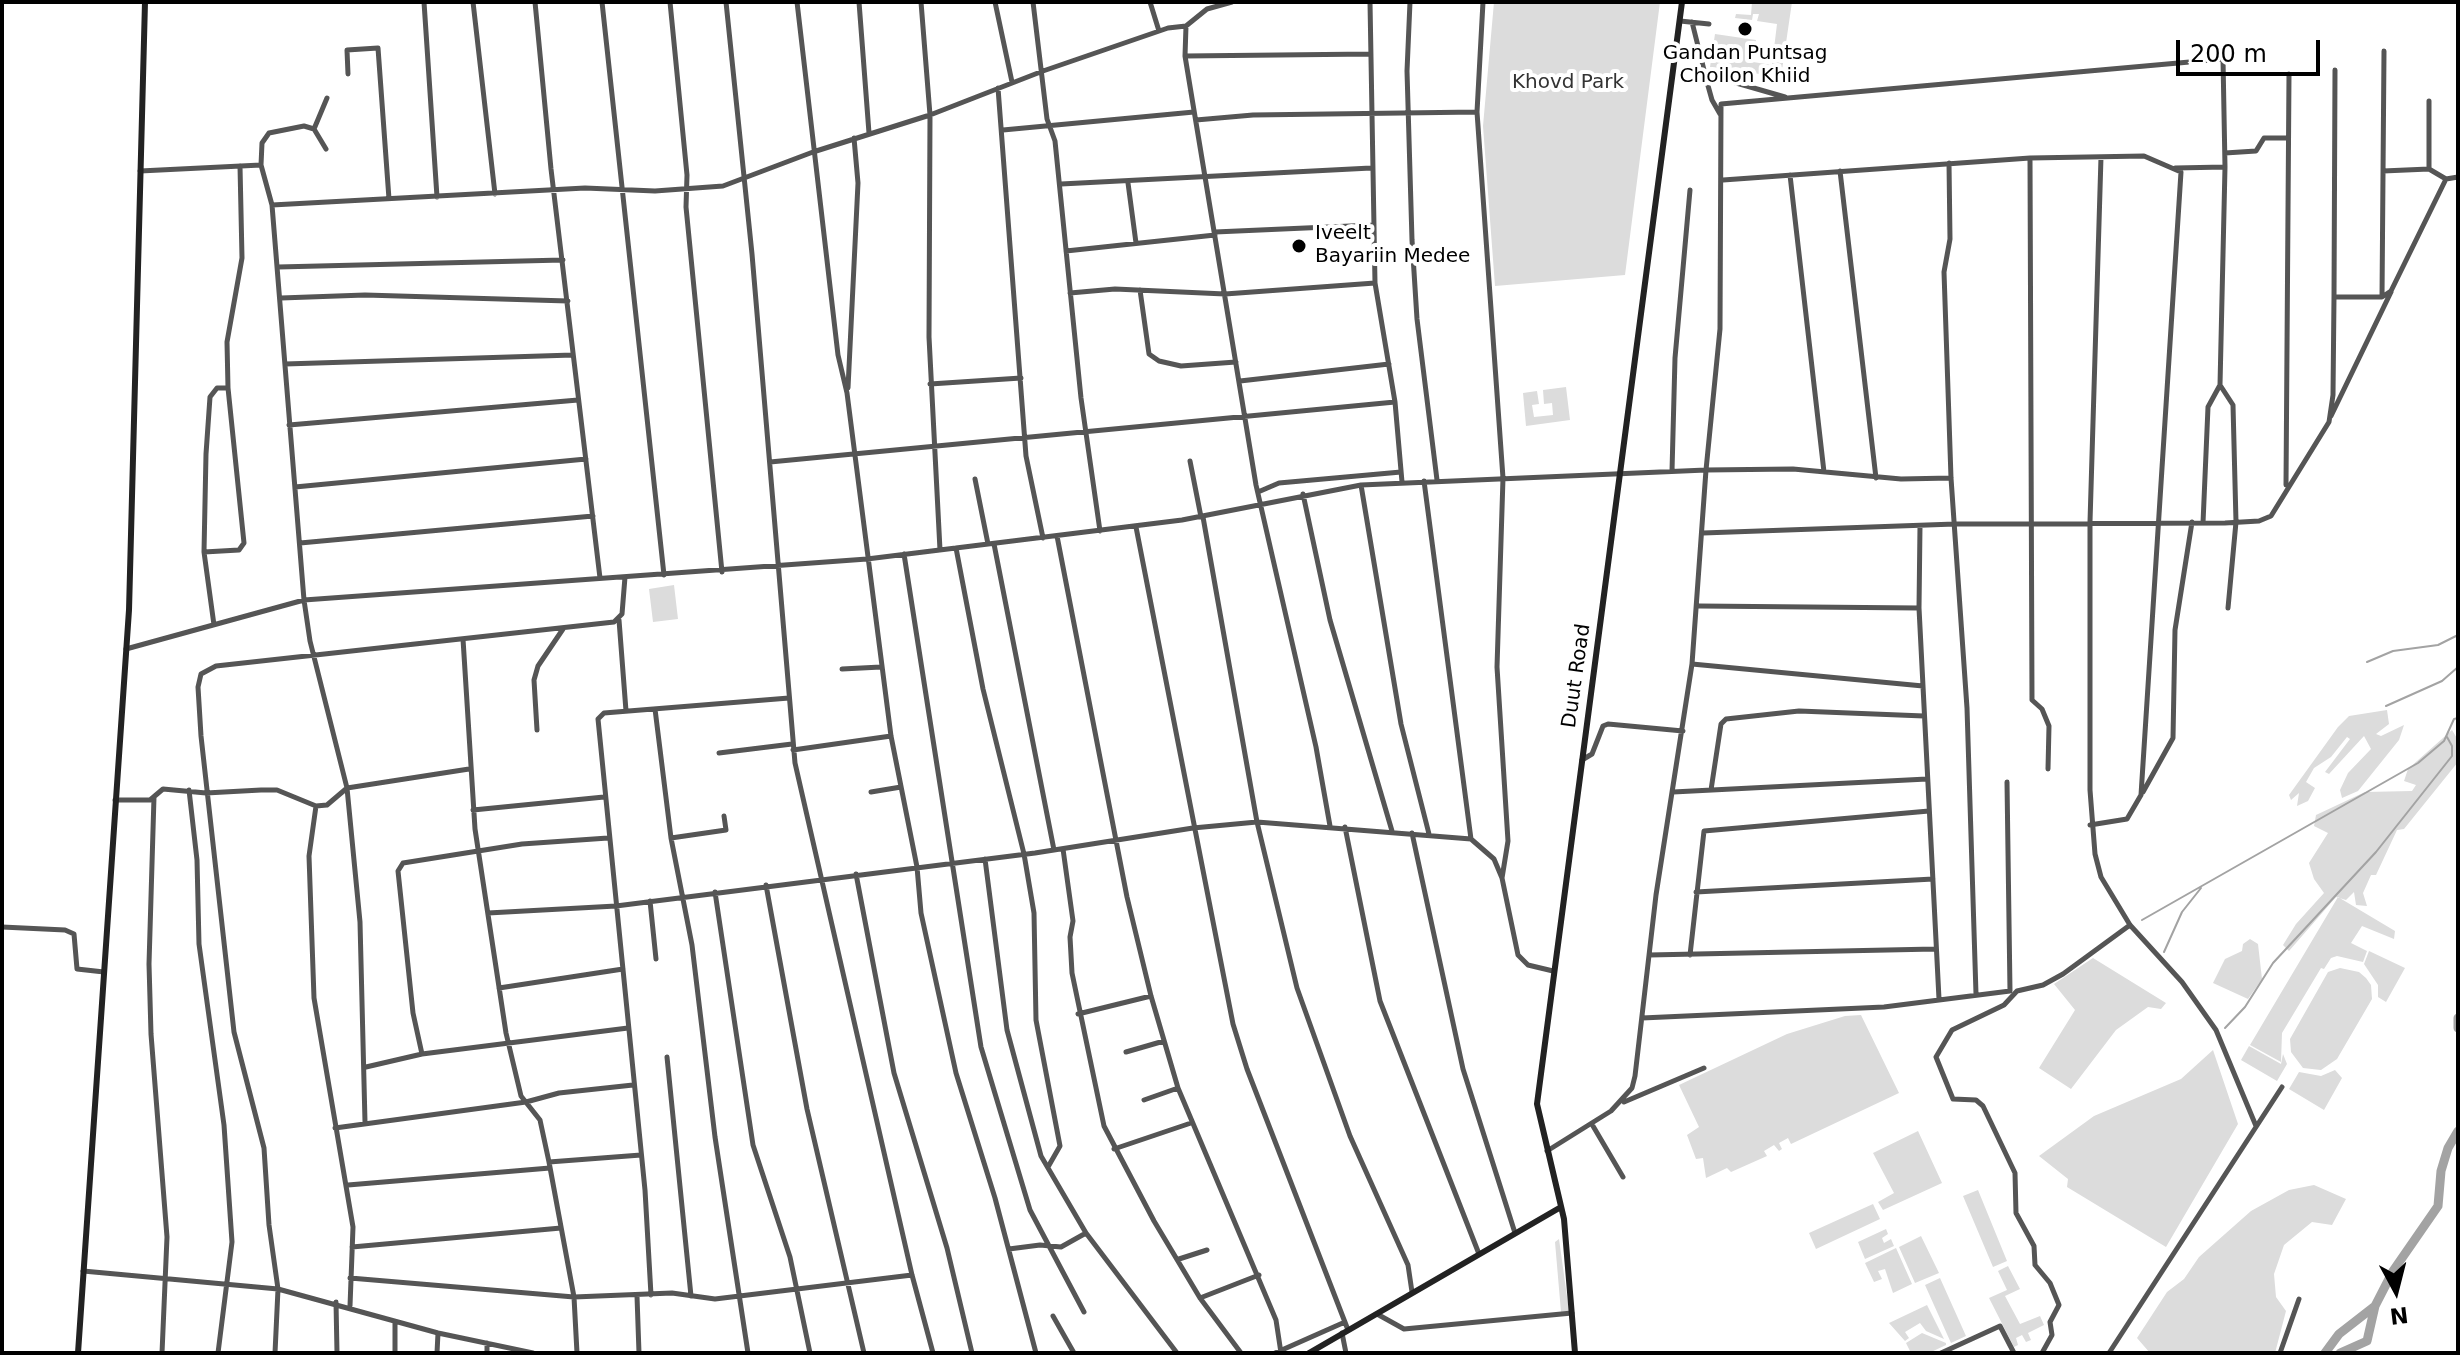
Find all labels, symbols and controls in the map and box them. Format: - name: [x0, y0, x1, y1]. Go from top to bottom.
- marker: Gandan Puntsag Choilon Khiid: [1736, 20, 1754, 38]
- scale bar: [2180, 24, 2324, 74]
- text: 200 m: [2190, 40, 2267, 68]
- place label: Gandan Puntsag Choilon Khiid: [1663, 42, 1827, 89]
- park label: Khovd Park: [1512, 71, 1624, 95]
- place label: Iveelt Bayariin Medee: [1315, 222, 1470, 269]
- marker: Iveelt Bayariin Medee: [1290, 237, 1308, 255]
- street label: Duut Road: [1558, 622, 1596, 730]
- north arrow: [2356, 1251, 2436, 1331]
- text: N: [2388, 1302, 2410, 1329]

